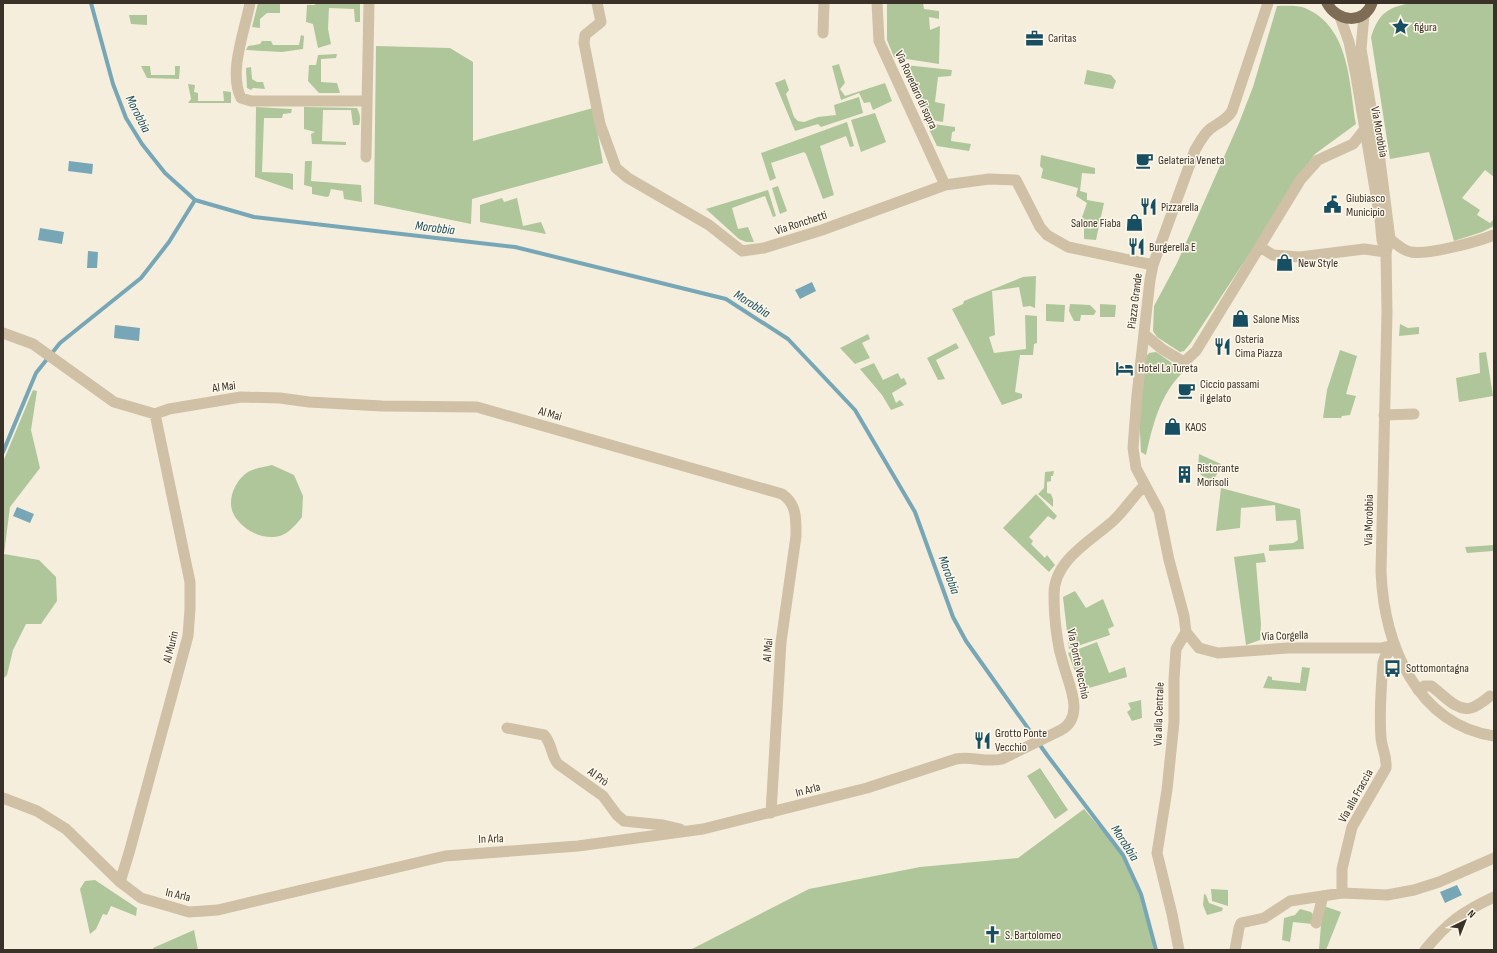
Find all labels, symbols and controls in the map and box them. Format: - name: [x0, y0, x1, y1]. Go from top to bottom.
- place icon: figura: [1391, 17, 1411, 37]
- place label: figura: [1414, 20, 1437, 35]
- office icon: Caritas: [1025, 28, 1045, 48]
- place label: Caritas: [1048, 31, 1076, 46]
- street label: Via Rovedaro di sopra: [891, 48, 941, 132]
- water label: Morobbia: [122, 93, 154, 136]
- street label: Via Morobbia: [1367, 105, 1391, 159]
- cafe icon: Gelateria Veneta: [1135, 150, 1155, 170]
- place label: Gelateria Veneta: [1158, 153, 1225, 168]
- place label: Giubiasco Municipio: [1346, 191, 1385, 220]
- public building icon: Giubiasco Municipio: [1323, 195, 1343, 215]
- restaurant icon: Pizzarella: [1138, 197, 1158, 217]
- place label: Pizzarella: [1161, 200, 1199, 215]
- street label: Via Ronchetti: [773, 208, 829, 238]
- shop icon: Salone Fiaba: [1124, 213, 1144, 233]
- place label: Salone Fiaba: [1071, 216, 1121, 231]
- water label: Morobbia: [414, 218, 456, 238]
- restaurant icon: Burgerella E: [1126, 237, 1146, 257]
- place label: Burgerella E: [1149, 240, 1196, 255]
- shop icon: New Style: [1275, 253, 1295, 273]
- place label: New Style: [1298, 256, 1338, 271]
- street label: Piazza Grande: [1124, 272, 1146, 330]
- water label: Morobbia: [731, 287, 774, 322]
- shop icon: Salone Miss: [1230, 309, 1250, 329]
- place label: Salone Miss: [1253, 312, 1300, 327]
- place label: Osteria Cima Piazza: [1235, 332, 1283, 361]
- restaurant icon: Osteria Cima Piazza: [1212, 336, 1232, 356]
- hotel icon: Hotel La Tureta: [1115, 358, 1135, 378]
- place label: Hotel La Tureta: [1138, 361, 1198, 376]
- place label: Ciccio passami il gelato: [1200, 377, 1259, 406]
- street label: Al Mai: [210, 378, 237, 396]
- cafe icon: Ciccio passami il gelato: [1177, 381, 1197, 401]
- street label: Al Mai: [536, 403, 563, 424]
- shop icon: KAOS: [1162, 417, 1182, 437]
- place label: KAOS: [1185, 420, 1206, 435]
- place label: Ristorante Morisoli: [1197, 461, 1239, 490]
- building icon: Ristorante Morisoli: [1174, 465, 1194, 485]
- street label: Via Morobbia: [1361, 494, 1377, 546]
- water label: Morobbia: [935, 554, 964, 597]
- street label: Via Ponte Vecchio: [1063, 627, 1093, 701]
- street label: Via Corgella: [1261, 628, 1309, 644]
- street label: Al Murin: [160, 629, 182, 665]
- street label: Al Mai: [759, 638, 776, 663]
- bus stop icon: Sottomontagna: [1383, 658, 1403, 678]
- place label: Sottomontagna: [1406, 661, 1469, 676]
- street label: Via alla Centrale: [1150, 682, 1168, 746]
- place label: Grotto Ponte Vecchio: [995, 726, 1047, 755]
- restaurant icon: Grotto Ponte Vecchio: [972, 730, 992, 750]
- street label: Al Prò: [584, 764, 612, 790]
- street label: Via alla Fraccia: [1335, 766, 1377, 825]
- street label: In Arla: [794, 779, 822, 800]
- water label: Morobbia: [1107, 822, 1143, 865]
- street label: In Arla: [478, 831, 504, 847]
- street label: In Arla: [164, 885, 192, 905]
- north arrow: [1445, 901, 1485, 941]
- text: N: [1465, 907, 1478, 921]
- church icon: S. Bartolomeo: [982, 925, 1002, 945]
- place label: S. Bartolomeo: [1005, 928, 1061, 943]

